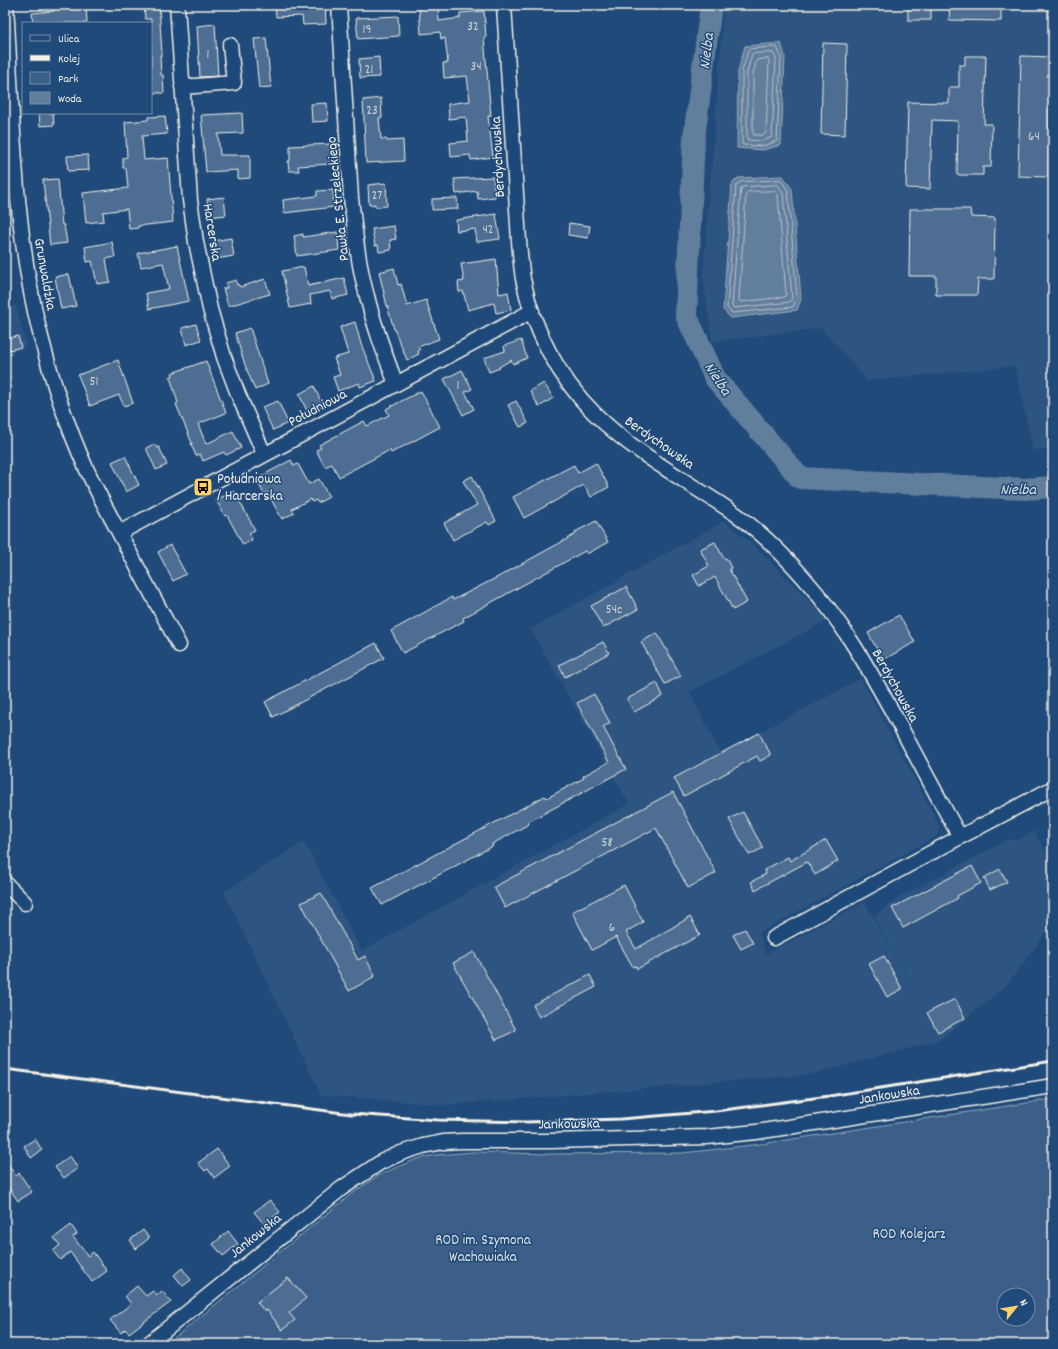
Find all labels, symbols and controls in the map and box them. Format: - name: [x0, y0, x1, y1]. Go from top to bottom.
- house number: 32: [467, 18, 479, 37]
- house number: 19: [363, 21, 371, 40]
- legend: [22, 22, 152, 114]
- text: Ulica: [58, 31, 80, 48]
- water label: Nielba: [694, 31, 721, 71]
- house number: 1: [207, 46, 209, 65]
- text: Kolej: [58, 51, 80, 68]
- house number: 34: [470, 58, 482, 77]
- house number: 21: [365, 61, 373, 80]
- text: Park: [58, 71, 79, 88]
- text: Woda: [58, 91, 82, 108]
- house number: 23: [366, 102, 378, 121]
- street label: Berdychowska: [486, 115, 512, 198]
- house number: 64: [1028, 128, 1040, 147]
- street label: Pawła E. Strzeleckiego: [321, 135, 356, 262]
- house number: 27: [372, 187, 382, 206]
- street label: Harcerska: [196, 202, 227, 264]
- house number: 42: [482, 221, 494, 240]
- street label: Grunwaldzka: [27, 237, 61, 313]
- water label: Nielba: [697, 358, 737, 402]
- house number: 51: [90, 373, 98, 392]
- house number: 1: [457, 377, 459, 396]
- street label: Południowa: [285, 384, 352, 433]
- street label: Berdychowska: [619, 411, 699, 476]
- place label: Południowa / Harcerska: [217, 469, 284, 508]
- bus stop icon: Południowa / Harcerska: [192, 476, 214, 498]
- water label: Nielba: [1000, 479, 1038, 502]
- house number: 54c: [606, 601, 622, 620]
- street label: Berdychowska: [865, 645, 924, 728]
- house number: 58: [601, 834, 613, 853]
- house number: 6: [609, 919, 615, 938]
- street label: Jankowska: [857, 1080, 922, 1112]
- street label: Jankowska: [538, 1113, 601, 1137]
- street label: Jankowska: [225, 1208, 288, 1264]
- park label: ROD Kolejarz: [872, 1224, 946, 1246]
- park label: ROD im. Szymona Wachowiaka: [435, 1230, 532, 1269]
- north arrow: [996, 1287, 1036, 1327]
- text: N: [1015, 1297, 1031, 1310]

